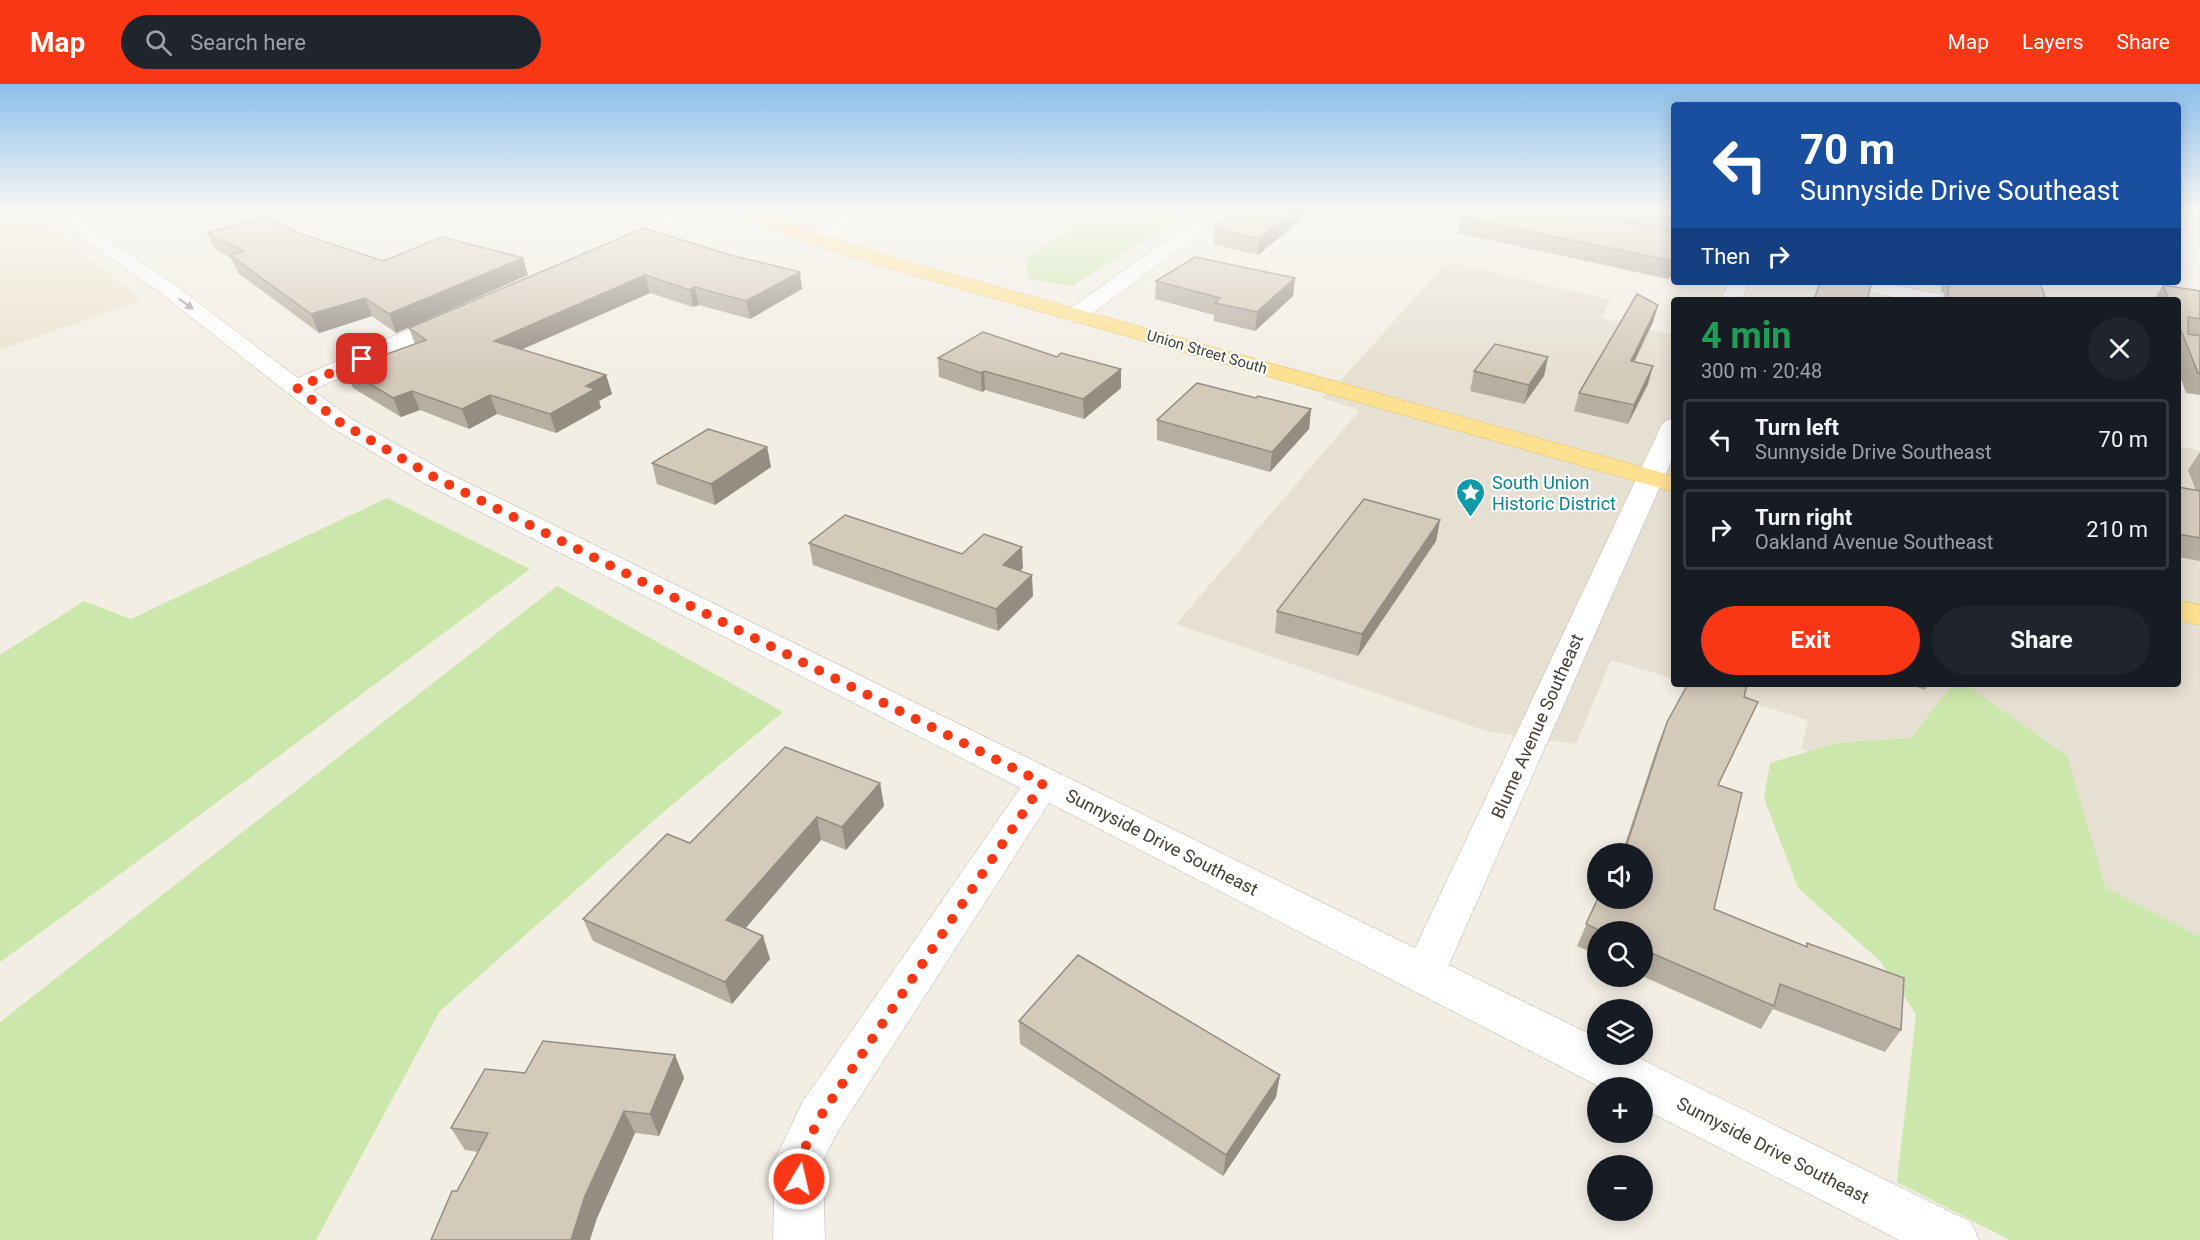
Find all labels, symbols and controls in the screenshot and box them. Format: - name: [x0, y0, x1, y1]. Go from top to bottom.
- search box: [121, 15, 541, 69]
- text: Map: [30, 26, 85, 59]
- icon: search: [142, 26, 175, 59]
- text: Search here: [190, 30, 306, 55]
- text: Map: [1947, 30, 1989, 54]
- text: Layers: [2022, 30, 2083, 54]
- text: Share: [2116, 30, 2170, 54]
- text: 70 m: [1800, 125, 1895, 174]
- icon: left: [1701, 126, 1779, 204]
- text: Sunnyside Drive Southeast: [1800, 175, 2119, 207]
- icon: right: [1762, 240, 1795, 273]
- text: Then: [1701, 244, 1750, 269]
- one-way arrow: [179, 297, 194, 309]
- text: 4 min: [1701, 315, 1792, 357]
- button: close: [2088, 317, 2151, 380]
- street label: Union Street South: [1145, 326, 1269, 378]
- pin: [336, 333, 387, 384]
- icon: arrive: [345, 342, 378, 375]
- text: 300 m · 20:48: [1701, 359, 1822, 383]
- text: Turn left: [1755, 415, 1839, 440]
- icon: left: [1704, 423, 1737, 456]
- text: 70 m: [2099, 427, 2148, 452]
- text: Sunnyside Drive Southeast: [1755, 440, 1992, 464]
- place label: South Union Historic District: [1492, 472, 1616, 514]
- place icon: South Union Historic District: [1455, 476, 1487, 518]
- text: Turn right: [1755, 505, 1852, 530]
- icon: right: [1704, 513, 1737, 546]
- text: 210 m: [2086, 517, 2148, 542]
- text: Oakland Avenue Southeast: [1755, 530, 1993, 554]
- button: Exit: [1701, 606, 1920, 675]
- button: Share: [1932, 606, 2151, 675]
- street label: Blume Avenue Southeast: [1487, 630, 1587, 822]
- street label: Sunnyside Drive Southeast: [1062, 784, 1262, 900]
- map controls: [1587, 843, 1653, 1221]
- button: sound: [1587, 843, 1653, 909]
- button: search: [1587, 921, 1653, 987]
- button: layers: [1587, 999, 1653, 1065]
- button: +: [1587, 1077, 1653, 1143]
- street label: Sunnyside Drive Southeast: [1673, 1092, 1873, 1208]
- position arrow: [767, 1147, 831, 1211]
- button: −: [1587, 1155, 1653, 1221]

